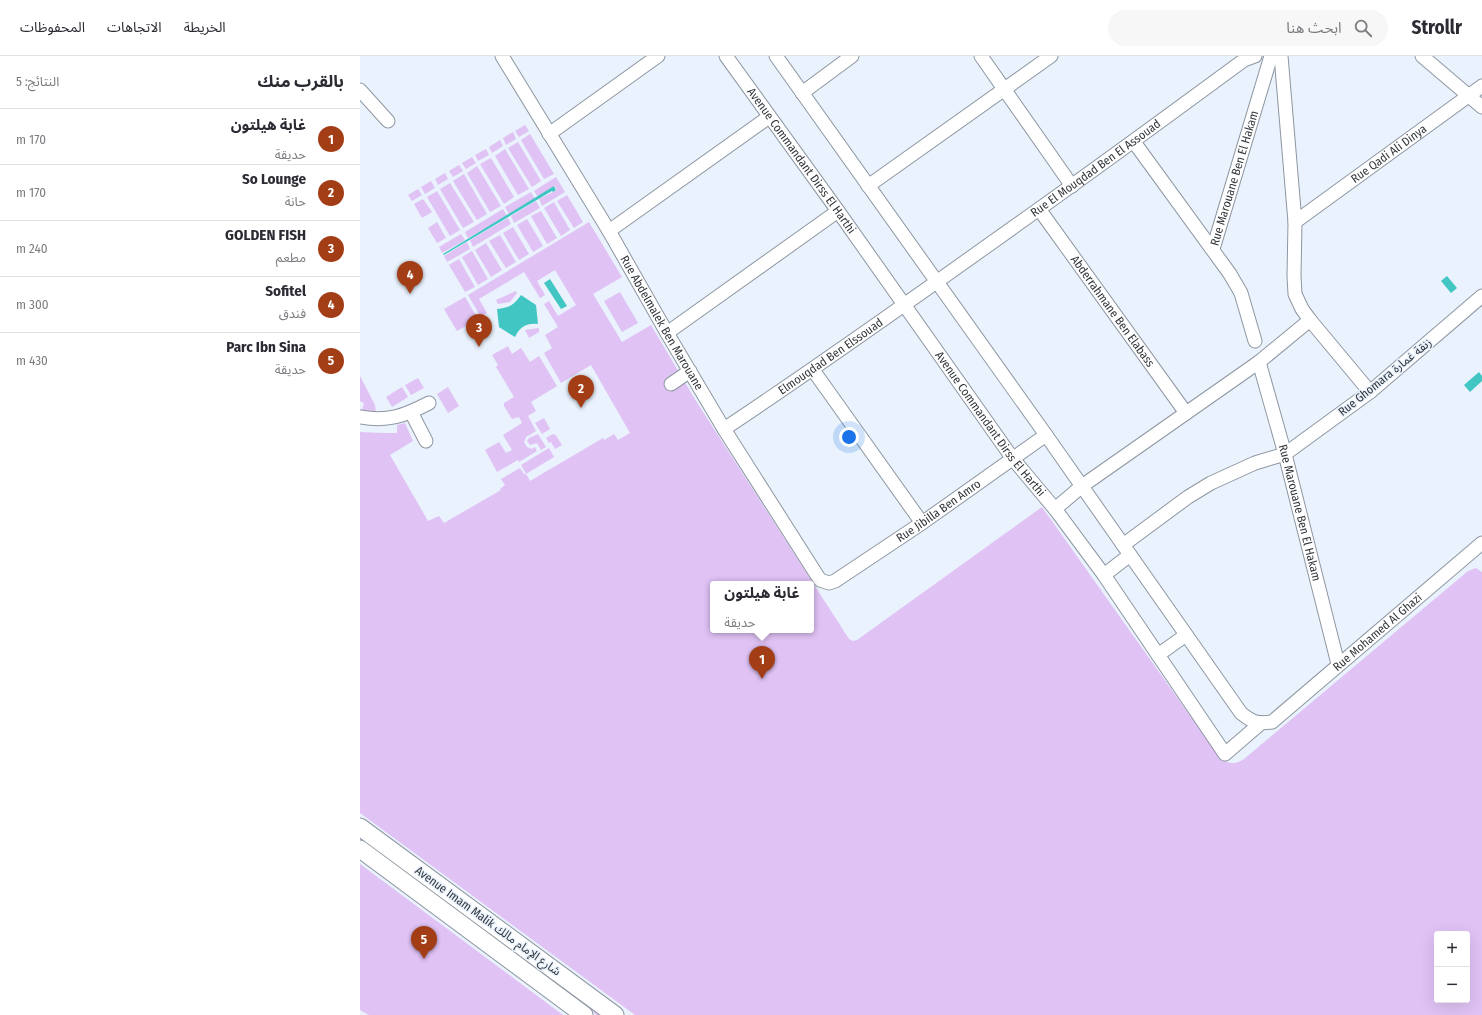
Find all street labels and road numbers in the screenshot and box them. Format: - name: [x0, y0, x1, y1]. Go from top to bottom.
- street label: Avenue Commandant Dirss El Harthi: [744, 85, 859, 236]
- street label: Rue Marouane Ben El Hakam: [1207, 109, 1261, 247]
- street label: Rue El Mouqdad Ben El Assouad: [1028, 117, 1163, 220]
- street label: Rue Qadi Ali Dinya: [1348, 122, 1429, 186]
- street label: Rue Abdelmalek Ben Marouane: [617, 253, 706, 393]
- street label: Abderrahmane Ben Elabass: [1068, 253, 1158, 370]
- street label: Elmouqdad Ben Elssouad: [776, 315, 886, 397]
- street label: Rue Ghomara زنقة غمارة: [1336, 335, 1434, 419]
- street label: Avenue Commandant Dirss El Harthi: [932, 349, 1048, 499]
- street label: Rue Marouane Ben El Hakam: [1276, 443, 1324, 582]
- street label: Rue Jibilla Ben Amro: [894, 477, 984, 545]
- street label: Rue Mohamed Al Ghazi: [1330, 590, 1425, 674]
- street label: Avenue Imam Malik شارع الإمام مالك: [411, 863, 564, 980]

